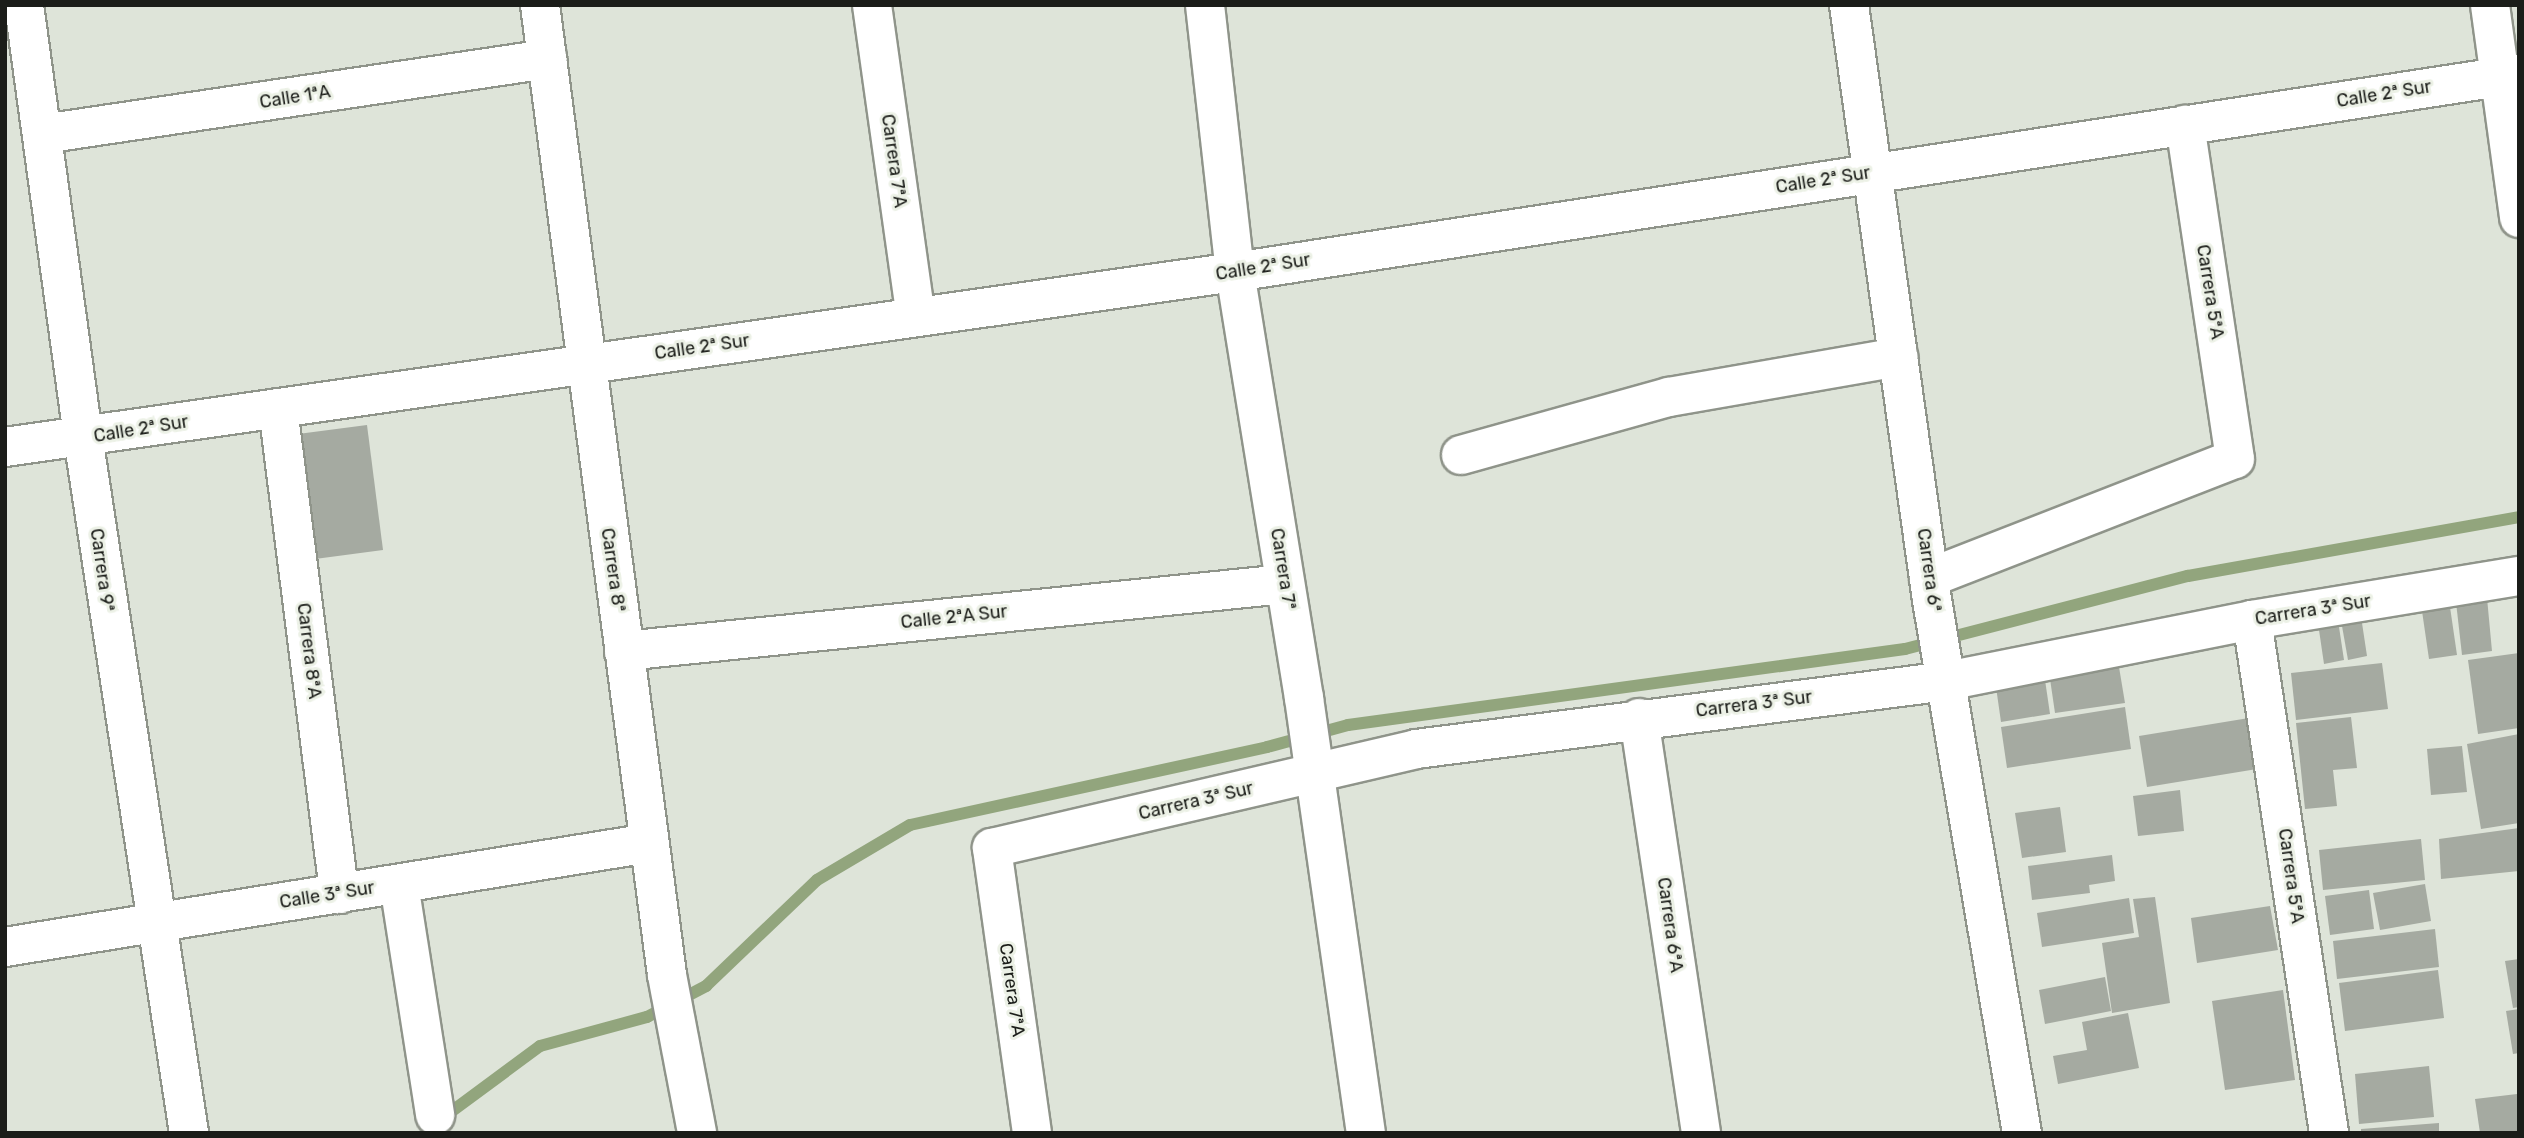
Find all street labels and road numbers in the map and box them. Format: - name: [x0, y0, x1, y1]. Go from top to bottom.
- street label: Calle 2ª Sur: [2335, 76, 2433, 112]
- street label: Calle 1ªA: [258, 81, 332, 113]
- street label: Carrera 7ªA: [877, 113, 911, 209]
- street label: Calle 2ª Sur: [1774, 162, 1872, 198]
- street label: Carrera 5ªA: [2192, 243, 2228, 341]
- street label: Calle 2ª Sur: [1214, 249, 1312, 285]
- street label: Calle 2ª Sur: [653, 330, 751, 364]
- street label: Calle 2ª Sur: [92, 411, 190, 447]
- street label: Carrera 9ª: [85, 527, 119, 613]
- street label: Carrera 8ª: [596, 527, 630, 613]
- street label: Carrera 7ª: [1266, 527, 1300, 611]
- street label: Carrera 6ª: [1912, 527, 1946, 613]
- street label: Carrera 3ª Sur: [2253, 590, 2373, 630]
- street label: Calle 2ªA Sur: [899, 601, 1009, 633]
- street label: Carrera 8ªA: [292, 602, 326, 700]
- street label: Carrera 3ª Sur: [1695, 686, 1813, 722]
- street label: Carrera 3ª Sur: [1136, 777, 1256, 825]
- street label: Carrera 5ªA: [2274, 827, 2308, 925]
- street label: Carrera 6ªA: [1653, 876, 1687, 974]
- street label: Calle 3ª Sur: [278, 877, 376, 913]
- street label: Carrera 7ªA: [995, 942, 1029, 1038]

